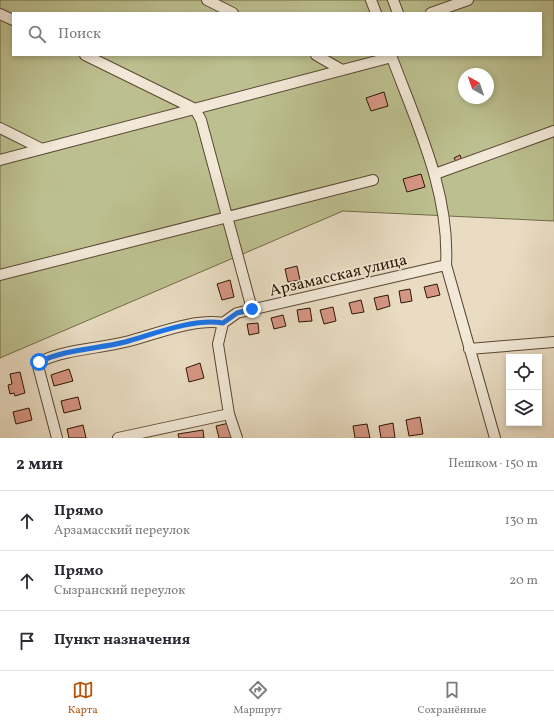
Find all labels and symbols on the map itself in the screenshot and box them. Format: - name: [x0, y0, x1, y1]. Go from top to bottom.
- north arrow: [458, 68, 494, 104]
- street label: Арзамасская улица: [267, 249, 409, 302]
- route end: [243, 300, 261, 318]
- route start: [30, 353, 48, 371]

